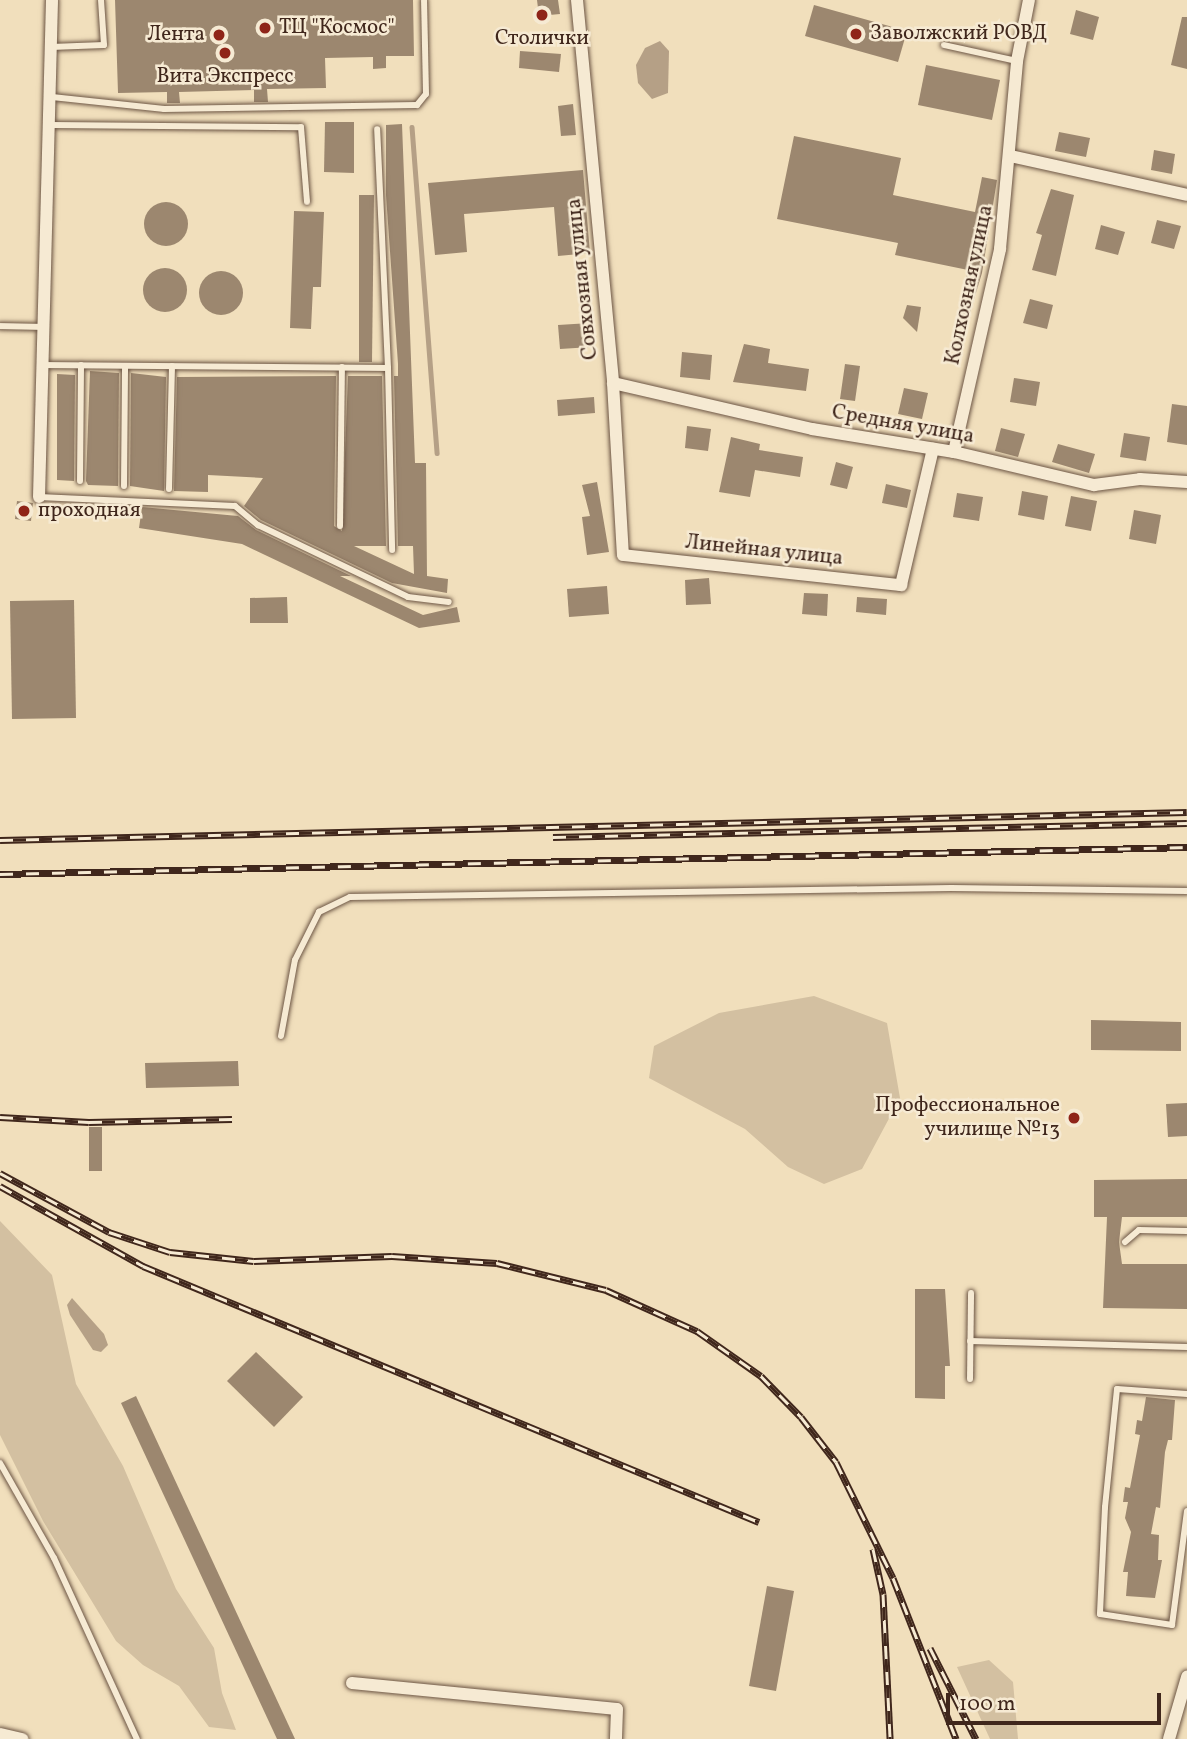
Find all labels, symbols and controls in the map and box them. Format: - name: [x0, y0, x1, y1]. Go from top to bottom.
- marker: Столички: [534, 7, 550, 23]
- place label: ТЦ "Космос": [279, 15, 395, 41]
- marker: ТЦ "Космос": [257, 20, 273, 36]
- place label: Заволжский РОВД: [870, 21, 1048, 47]
- place label: Лента: [147, 22, 205, 48]
- place label: Столички: [495, 26, 589, 52]
- marker: Заволжский РОВД: [848, 26, 864, 42]
- marker: Лента: [211, 27, 227, 43]
- marker: Вита Экспресс: [217, 45, 233, 61]
- place label: Вита Экспресс: [156, 64, 294, 90]
- street label: Совхозная улица: [562, 197, 604, 361]
- street label: Колхозная улица: [941, 202, 999, 368]
- street label: Средняя улица: [829, 400, 977, 450]
- place label: проходная: [38, 498, 141, 524]
- marker: проходная: [16, 503, 32, 519]
- street label: Линейная улица: [683, 530, 845, 572]
- place label: Профессиональное училище №13: [875, 1093, 1060, 1143]
- marker: Профессиональное училище №13: [1066, 1110, 1082, 1126]
- scale bar: [949, 1680, 1164, 1724]
- text: 100 m: [959, 1690, 1016, 1719]

